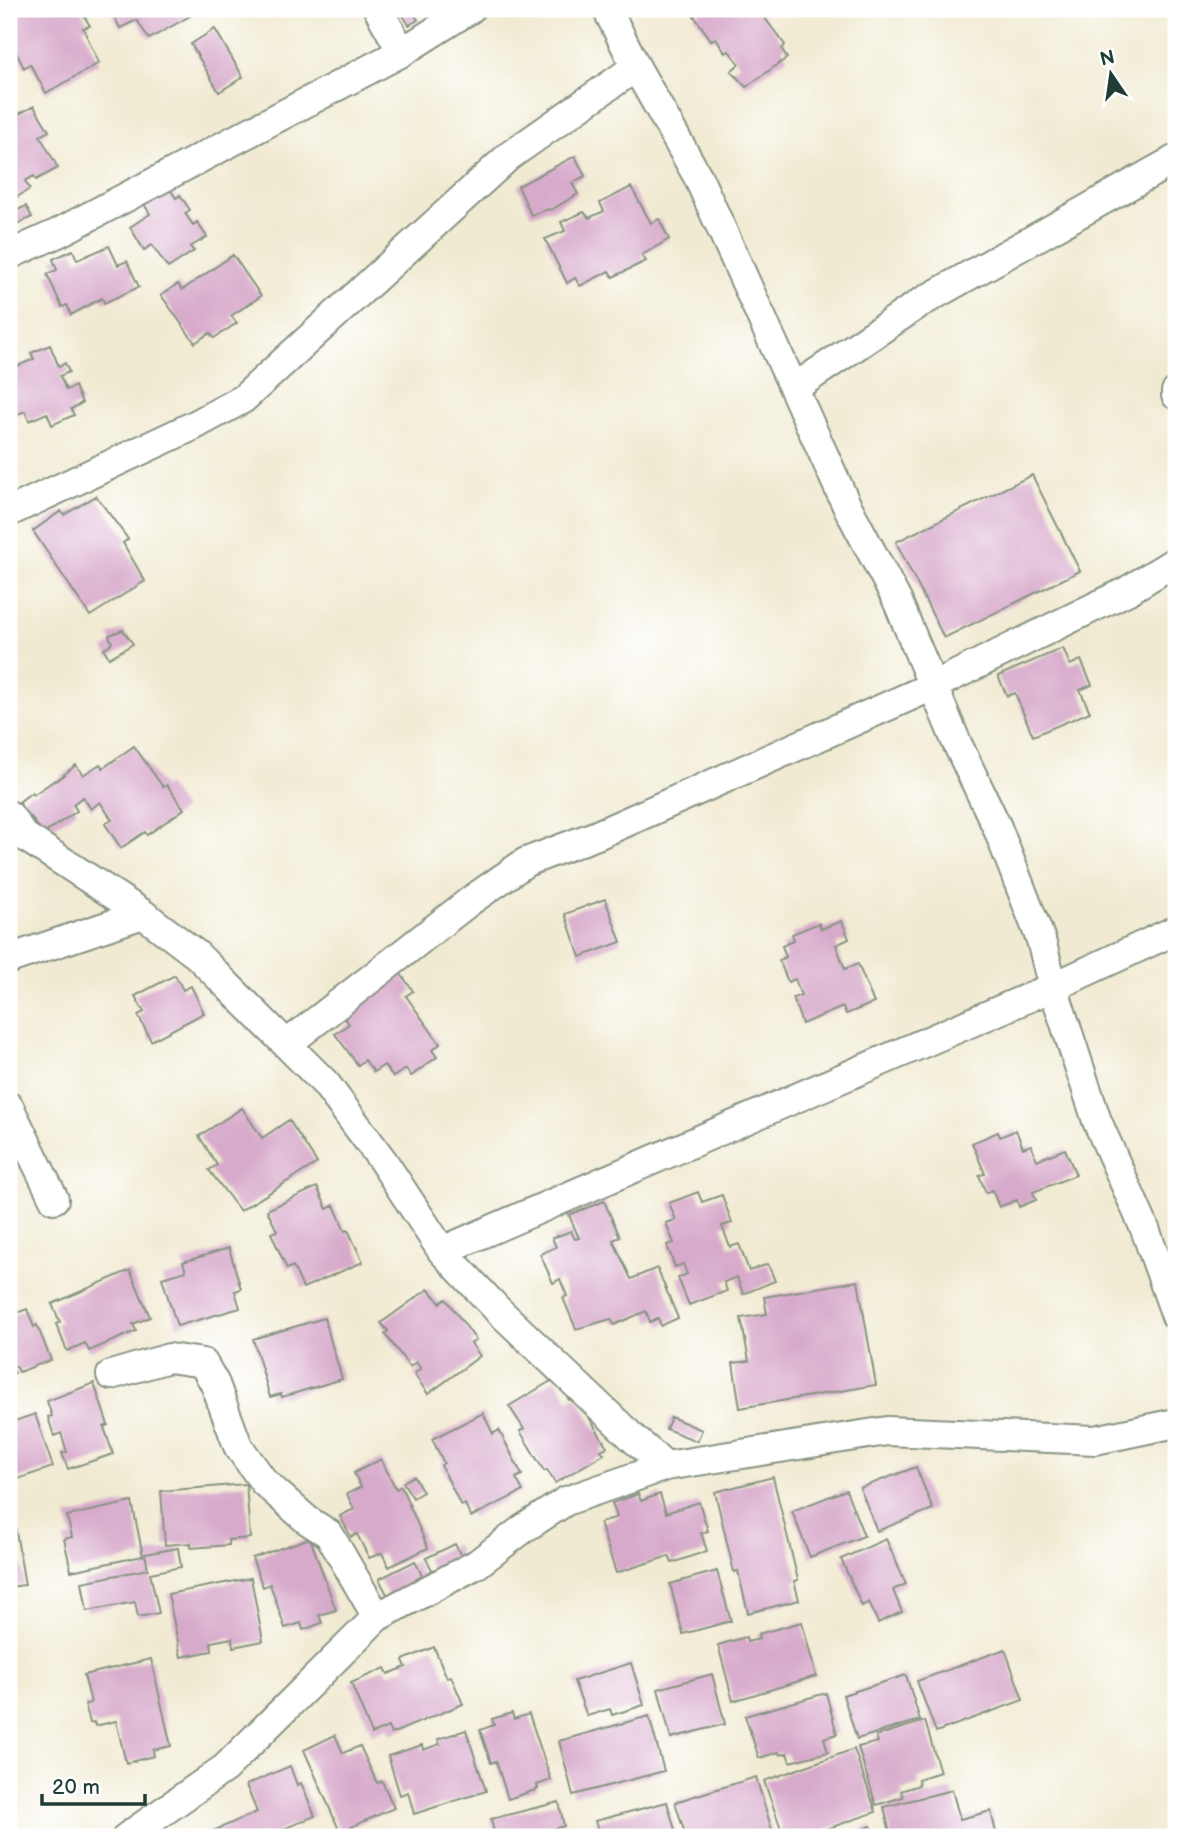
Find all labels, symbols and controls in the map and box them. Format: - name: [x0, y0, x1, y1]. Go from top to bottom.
- north arrow: [1076, 38, 1146, 108]
- text: N: [1098, 46, 1117, 72]
- scale bar: [42, 1762, 145, 1806]
- text: 20 m: [52, 1775, 100, 1800]

